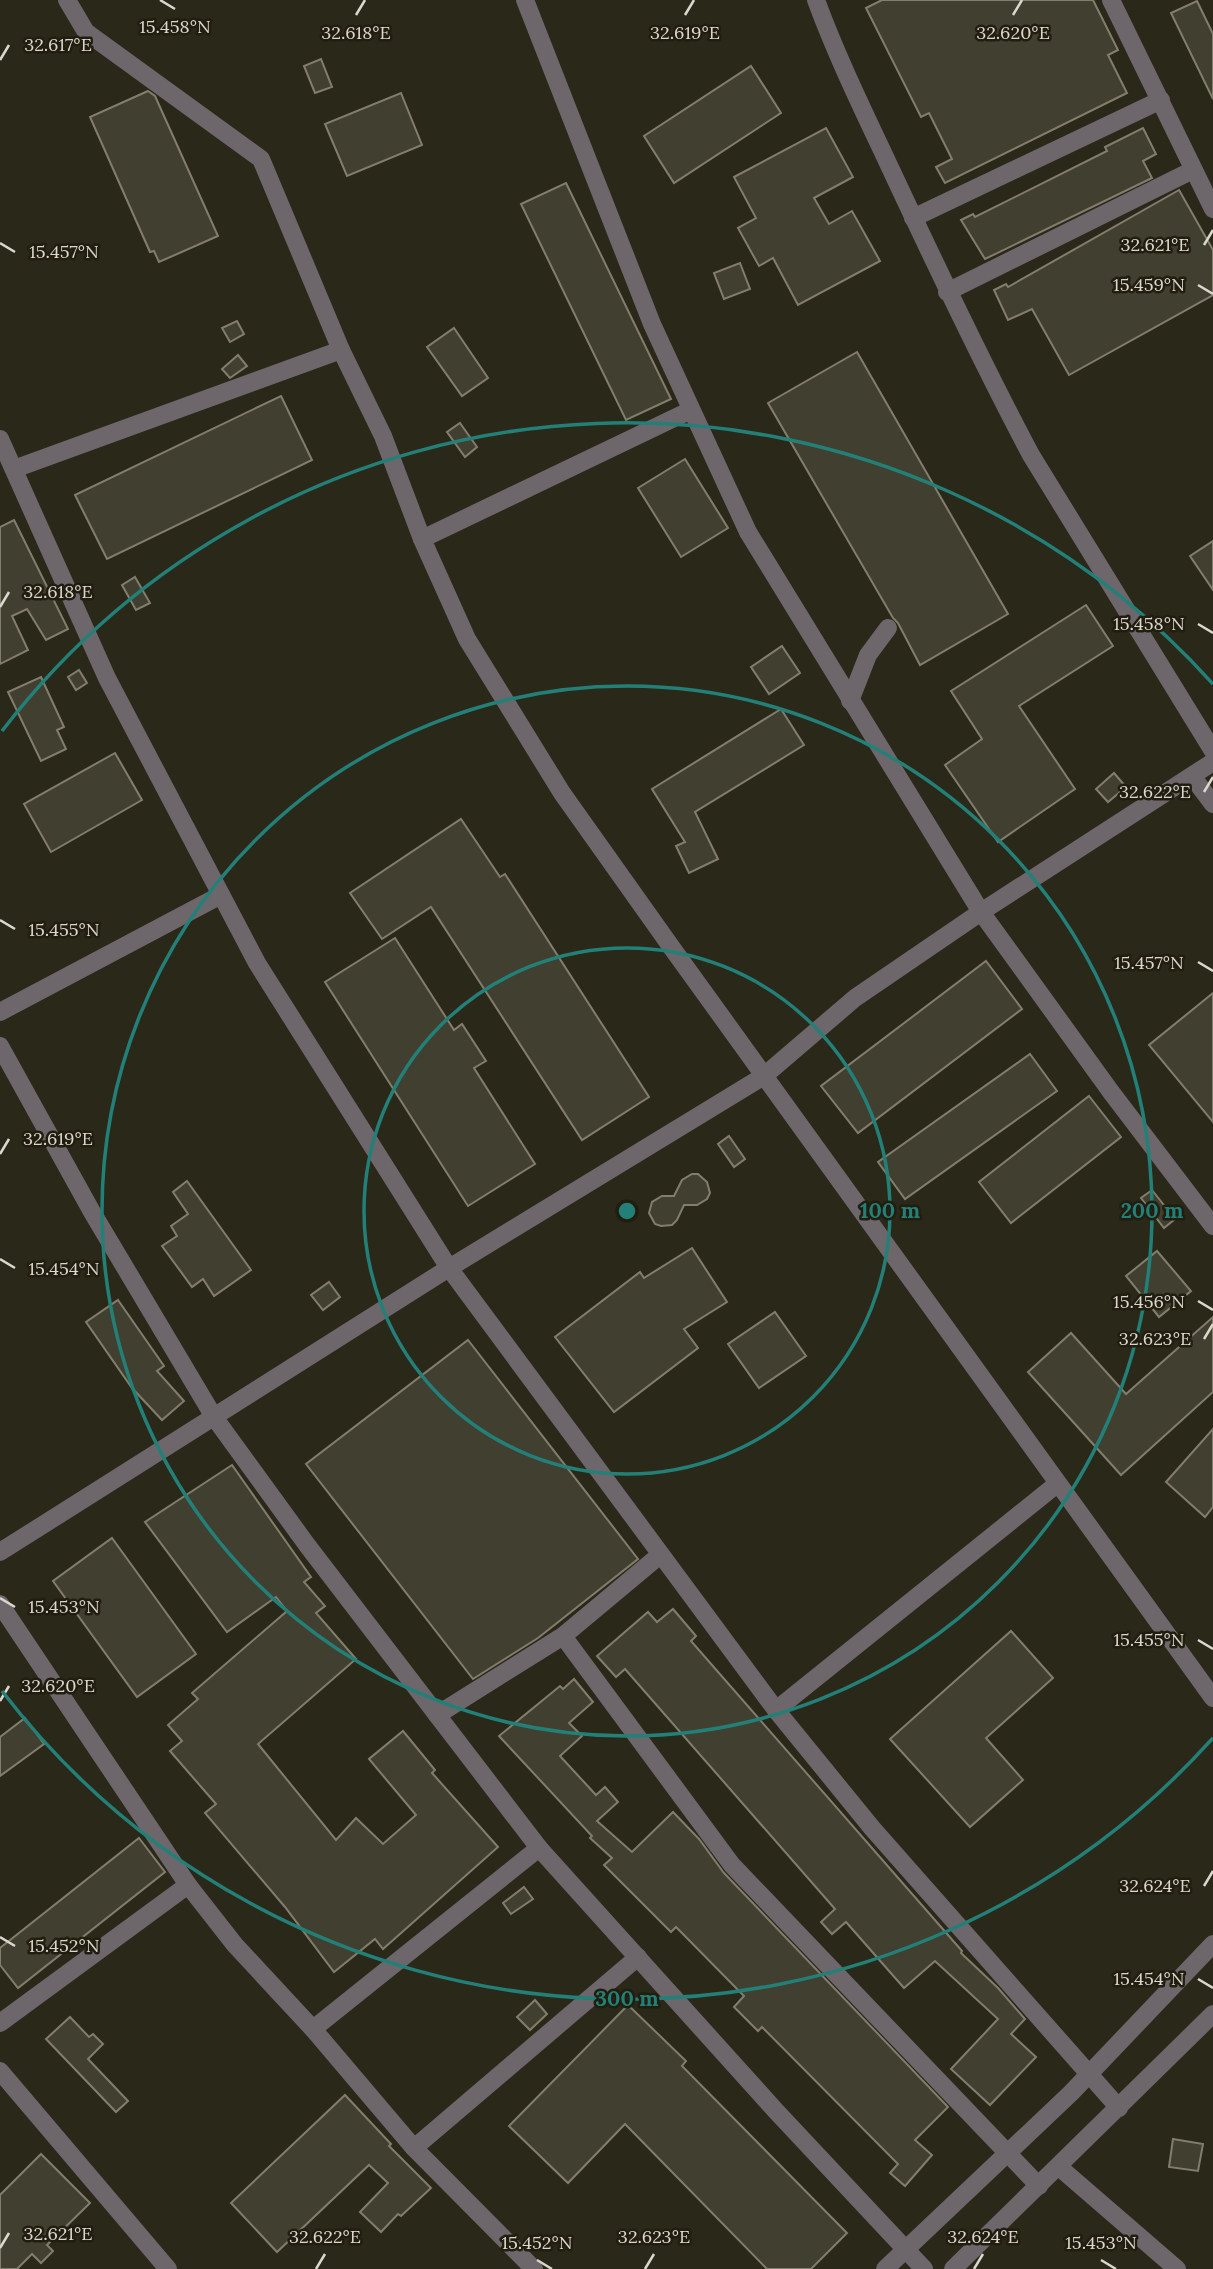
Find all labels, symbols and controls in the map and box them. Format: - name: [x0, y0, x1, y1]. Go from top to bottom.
- text: 15.458°N: [139, 15, 211, 38]
- text: 32.618°E: [321, 21, 391, 44]
- text: 32.619°E: [650, 21, 720, 44]
- text: 32.620°E: [976, 21, 1050, 44]
- text: 32.617°E: [24, 33, 92, 56]
- text: 32.621°E: [1120, 233, 1190, 256]
- text: 15.457°N: [29, 240, 99, 263]
- text: 15.459°N: [1113, 273, 1185, 296]
- text: 32.618°E: [23, 580, 93, 603]
- text: 15.458°N: [1113, 612, 1185, 635]
- text: 32.622°E: [1119, 780, 1191, 803]
- text: 15.455°N: [28, 918, 100, 941]
- text: 15.457°N: [1114, 951, 1184, 974]
- text: 32.619°E: [23, 1127, 93, 1150]
- text: 100 m: [860, 1197, 920, 1224]
- text: 200 m: [1121, 1197, 1183, 1224]
- centre of rings: [615, 1199, 639, 1223]
- text: 15.454°N: [29, 1257, 99, 1280]
- text: 15.456°N: [1113, 1290, 1185, 1313]
- text: 32.623°E: [1119, 1327, 1191, 1350]
- text: 15.453°N: [28, 1595, 100, 1618]
- text: 15.455°N: [1113, 1628, 1185, 1651]
- text: 32.620°E: [21, 1674, 95, 1697]
- text: 32.624°E: [1119, 1874, 1191, 1897]
- text: 15.452°N: [28, 1934, 100, 1957]
- text: 15.454°N: [1114, 1967, 1184, 1990]
- text: 300 m: [595, 1985, 659, 2012]
- text: 32.621°E: [23, 2222, 93, 2245]
- text: 32.622°E: [289, 2225, 361, 2248]
- text: 32.623°E: [618, 2225, 690, 2248]
- text: 32.624°E: [947, 2225, 1019, 2248]
- text: 15.452°N: [501, 2231, 573, 2254]
- text: 15.453°N: [1065, 2231, 1137, 2254]

